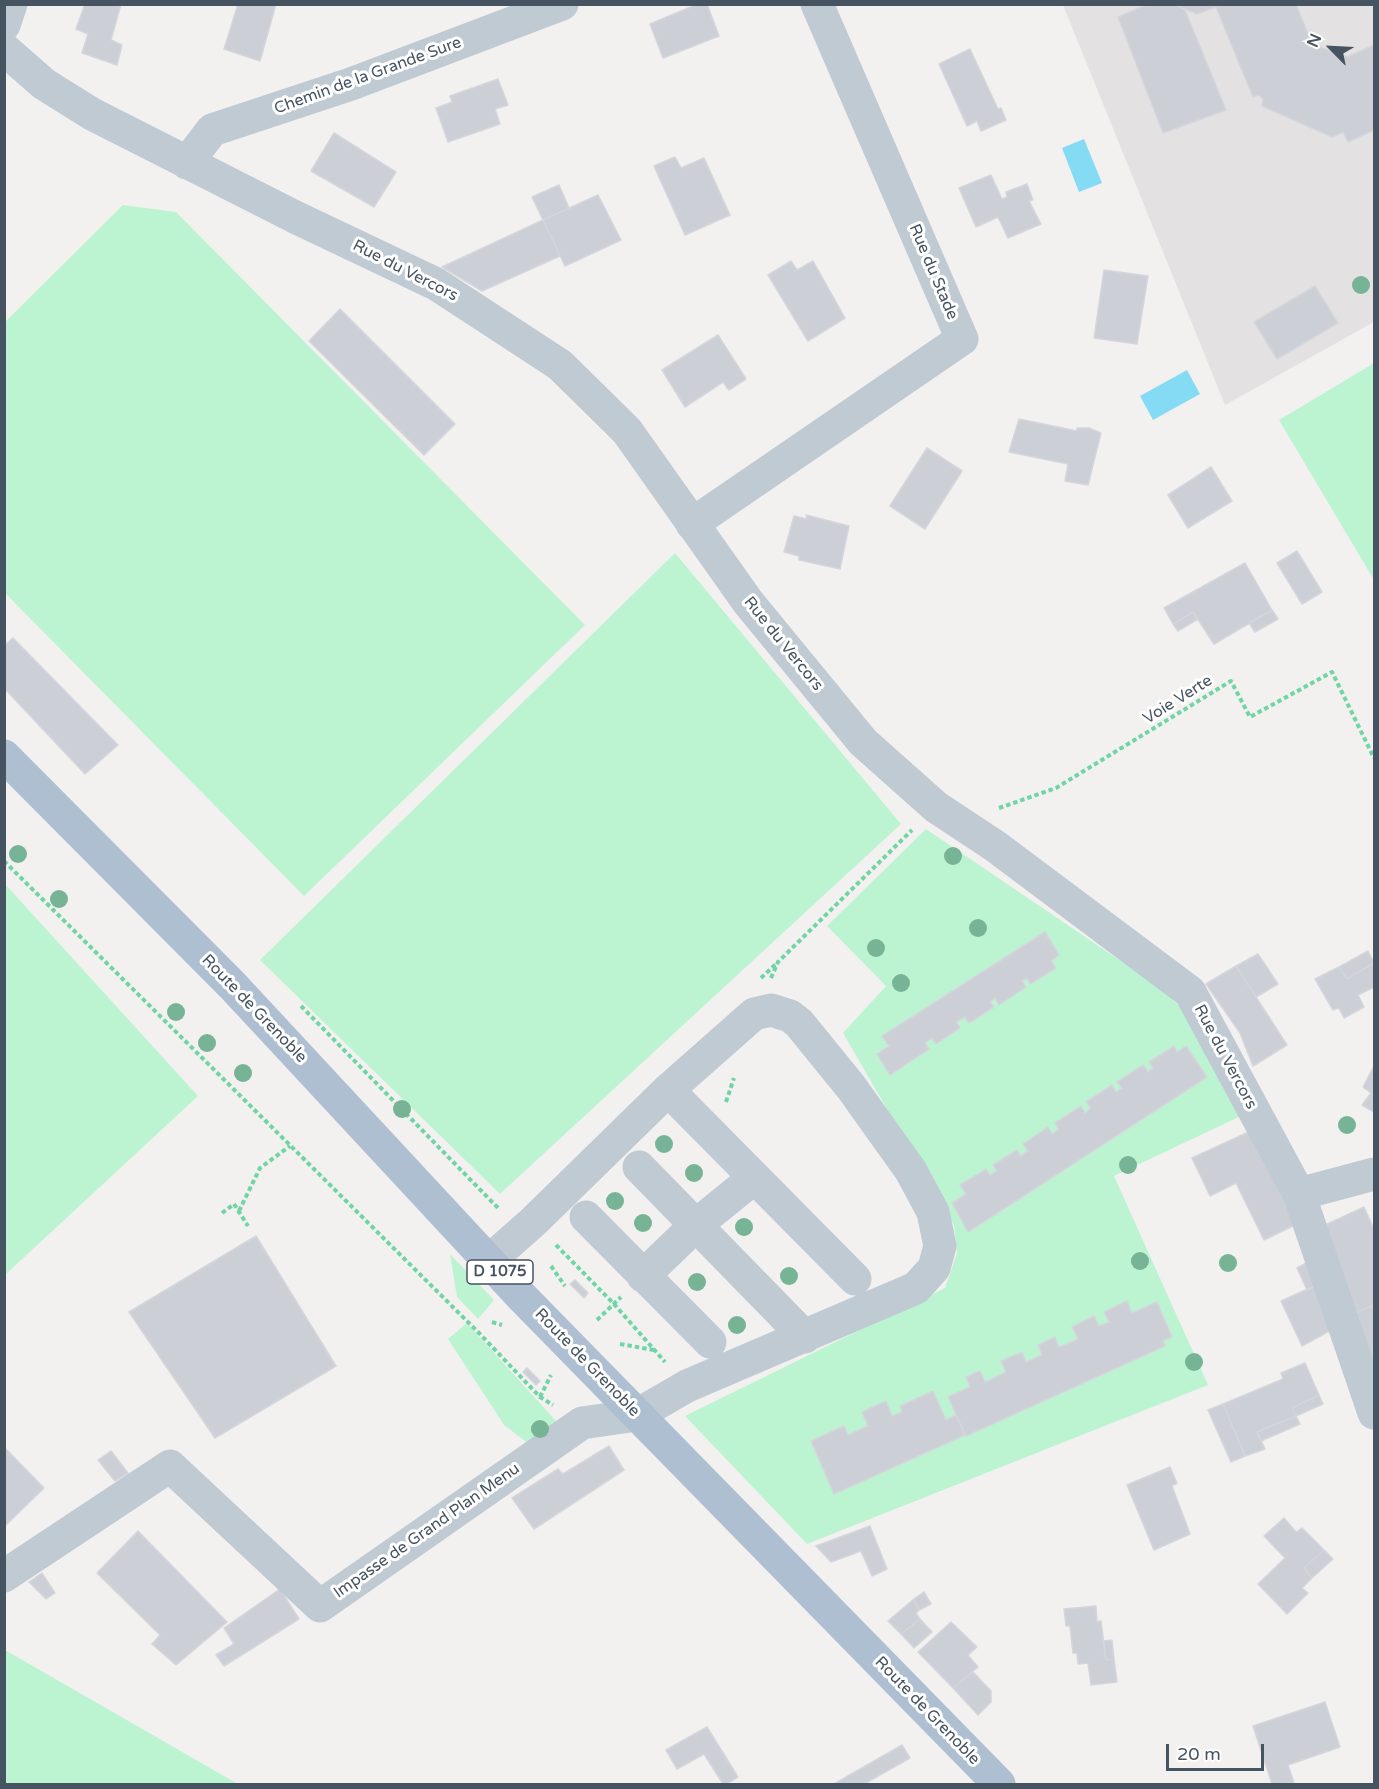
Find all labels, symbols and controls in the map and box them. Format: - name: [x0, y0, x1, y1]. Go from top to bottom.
- north arrow: [1301, 18, 1361, 78]
- text: N: [1303, 31, 1326, 51]
- street label: Chemin de la Grande Sure: [272, 33, 464, 119]
- street label: Rue du Stade: [904, 221, 962, 323]
- street label: Rue du Vercors: [349, 236, 461, 306]
- street label: Rue du Vercors: [739, 593, 827, 695]
- street label: Voie Verte: [1140, 671, 1216, 729]
- street label: Route de Grenoble: [197, 951, 311, 1067]
- street label: Rue du Vercors: [1189, 1001, 1261, 1113]
- road number: D 1075: [467, 1260, 533, 1284]
- street label: Route de Grenoble: [530, 1305, 644, 1421]
- street label: Impasse de Grand Plan Menu: [330, 1459, 524, 1603]
- street label: Route de Grenoble: [870, 1653, 984, 1769]
- scale bar: [1169, 1732, 1266, 1770]
- text: 20 m: [1177, 1743, 1221, 1765]

